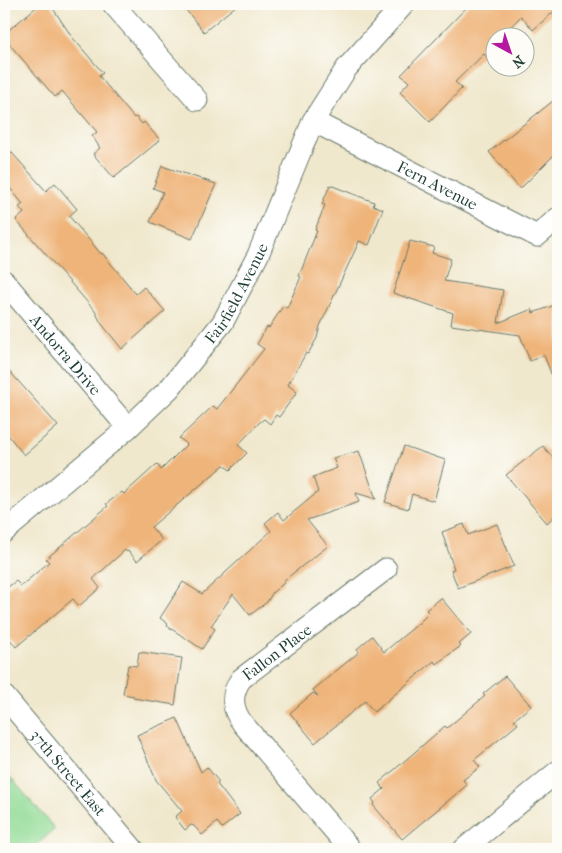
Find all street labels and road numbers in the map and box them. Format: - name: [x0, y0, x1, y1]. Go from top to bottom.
- street label: Fern Avenue: [394, 156, 481, 213]
- street label: Fairfield Avenue: [200, 240, 271, 347]
- street label: Andorra Drive: [26, 309, 105, 399]
- street label: Fallon Place: [238, 620, 315, 684]
- street label: 37th Street East: [27, 725, 110, 820]

